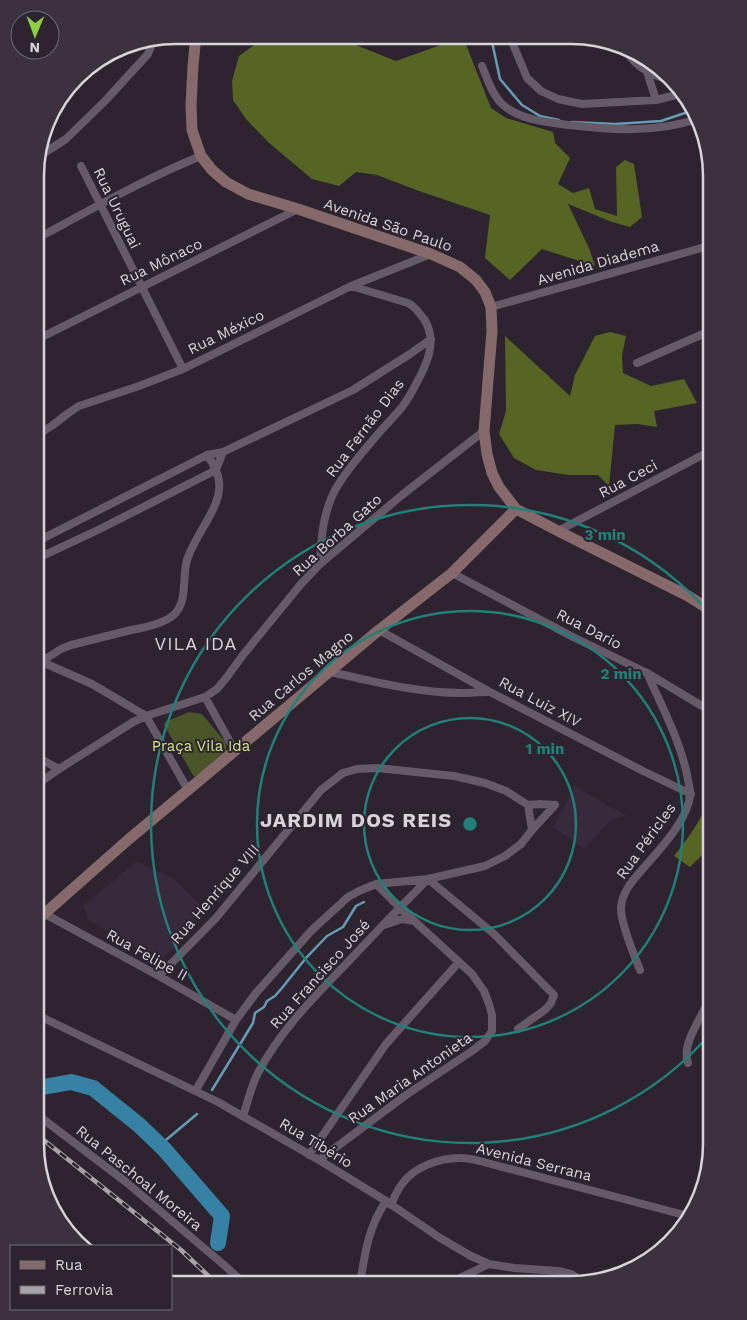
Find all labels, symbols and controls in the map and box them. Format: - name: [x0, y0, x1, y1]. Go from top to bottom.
- north arrow: [10, 10, 60, 60]
- text: N: [29, 40, 40, 56]
- street label: Rua Uruguai: [90, 165, 144, 251]
- street label: Avenida São Paulo: [322, 195, 454, 255]
- street label: Rua Mônaco: [117, 234, 205, 290]
- street label: Avenida Diadema: [535, 237, 661, 289]
- street label: Rua México: [185, 306, 267, 358]
- street label: Rua Fernão Dias: [322, 375, 408, 481]
- street label: Rua Ceci: [596, 456, 660, 502]
- street label: Rua Borba Gato: [289, 490, 385, 580]
- text: 3 min: [585, 526, 625, 544]
- street label: Rua Dario: [553, 605, 625, 653]
- street label: Rua Carlos Magno: [245, 627, 357, 725]
- district label: VILA IDA: [155, 633, 237, 654]
- text: 2 min: [600, 665, 642, 683]
- street label: Rua Luiz XIV: [496, 673, 584, 731]
- park label: Praça Vila Ida: [152, 737, 251, 755]
- text: 1 min: [526, 740, 564, 758]
- street label: Rua Péricles: [612, 799, 680, 883]
- district label: JARDIM DOS REIS: [260, 808, 452, 832]
- centre of rings: [461, 815, 479, 833]
- street label: Rua Henrique VIII: [167, 840, 263, 948]
- street label: Rua Francisco José: [266, 916, 374, 1032]
- street label: Rua Felipe II: [103, 925, 191, 985]
- street label: Rua Maria Antonieta: [345, 1028, 476, 1128]
- street label: Rua Tibério: [276, 1114, 356, 1172]
- street label: Rua Paschoal Moreira: [72, 1122, 206, 1235]
- street label: Avenida Serrana: [474, 1139, 594, 1185]
- legend: [10, 1245, 172, 1310]
- text: Rua: [55, 1256, 83, 1274]
- text: Ferrovia: [55, 1281, 114, 1299]

